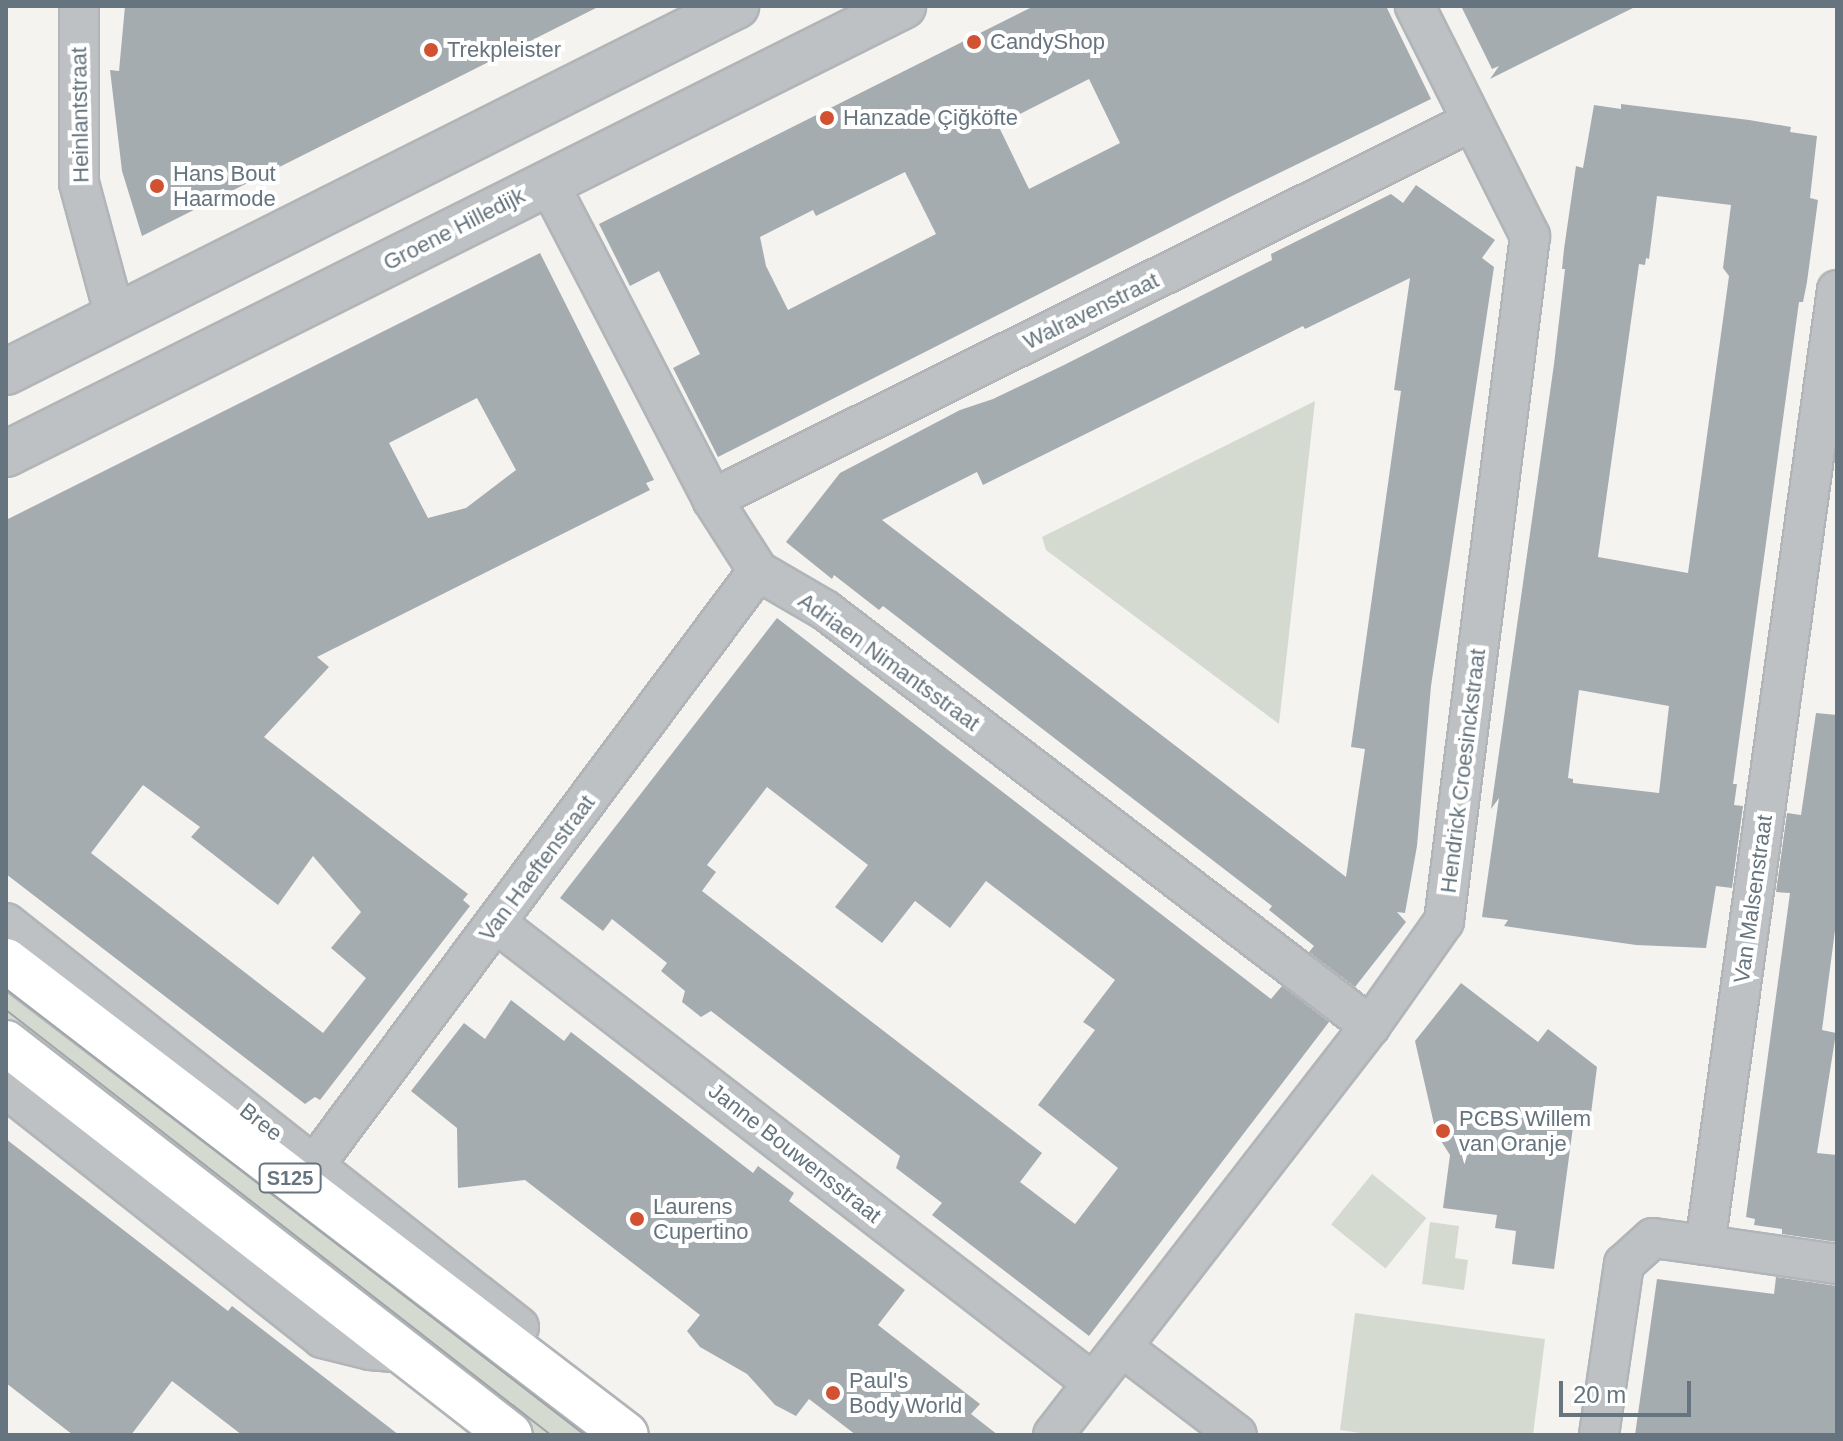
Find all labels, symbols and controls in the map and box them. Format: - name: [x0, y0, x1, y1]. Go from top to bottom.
- place label: CandyShop: [990, 29, 1105, 55]
- marker: CandyShop: [965, 33, 983, 51]
- place label: Trekpleister: [447, 37, 561, 63]
- marker: Trekpleister: [422, 41, 440, 59]
- street label: Heinlantstraat: [66, 47, 94, 183]
- place label: Hanzade Çiğköfte: [843, 105, 1018, 131]
- marker: Hanzade Çiğköfte: [818, 109, 836, 127]
- place label: Hans Bout Haarmode: [173, 160, 276, 212]
- marker: Hans Bout Haarmode: [148, 177, 166, 195]
- street label: Groene Hilledijk: [379, 182, 529, 276]
- street label: Walravenstraat: [1019, 267, 1163, 355]
- street label: Adriaen Nimantsstraat: [793, 587, 985, 737]
- street label: Hendrick Croesinckstraat: [1435, 647, 1491, 895]
- street label: Van Haeftenstraat: [474, 790, 600, 946]
- street label: Van Malsenstraat: [1728, 813, 1778, 985]
- street label: Janne Bouwensstraat: [704, 1077, 886, 1229]
- street label: Bree: [235, 1097, 287, 1147]
- place label: PCBS Willem van Oranje: [1459, 1105, 1591, 1156]
- marker: PCBS Willem van Oranje: [1434, 1122, 1452, 1140]
- road number: S125: [258, 1162, 322, 1194]
- place label: Laurens Cupertino: [653, 1193, 748, 1244]
- marker: Laurens Cupertino: [628, 1210, 646, 1228]
- scale bar: [1563, 1365, 1695, 1415]
- place label: Paul's Body World: [849, 1367, 962, 1418]
- text: 20 m: [1573, 1381, 1626, 1408]
- marker: Paul's Body World: [824, 1384, 842, 1402]

